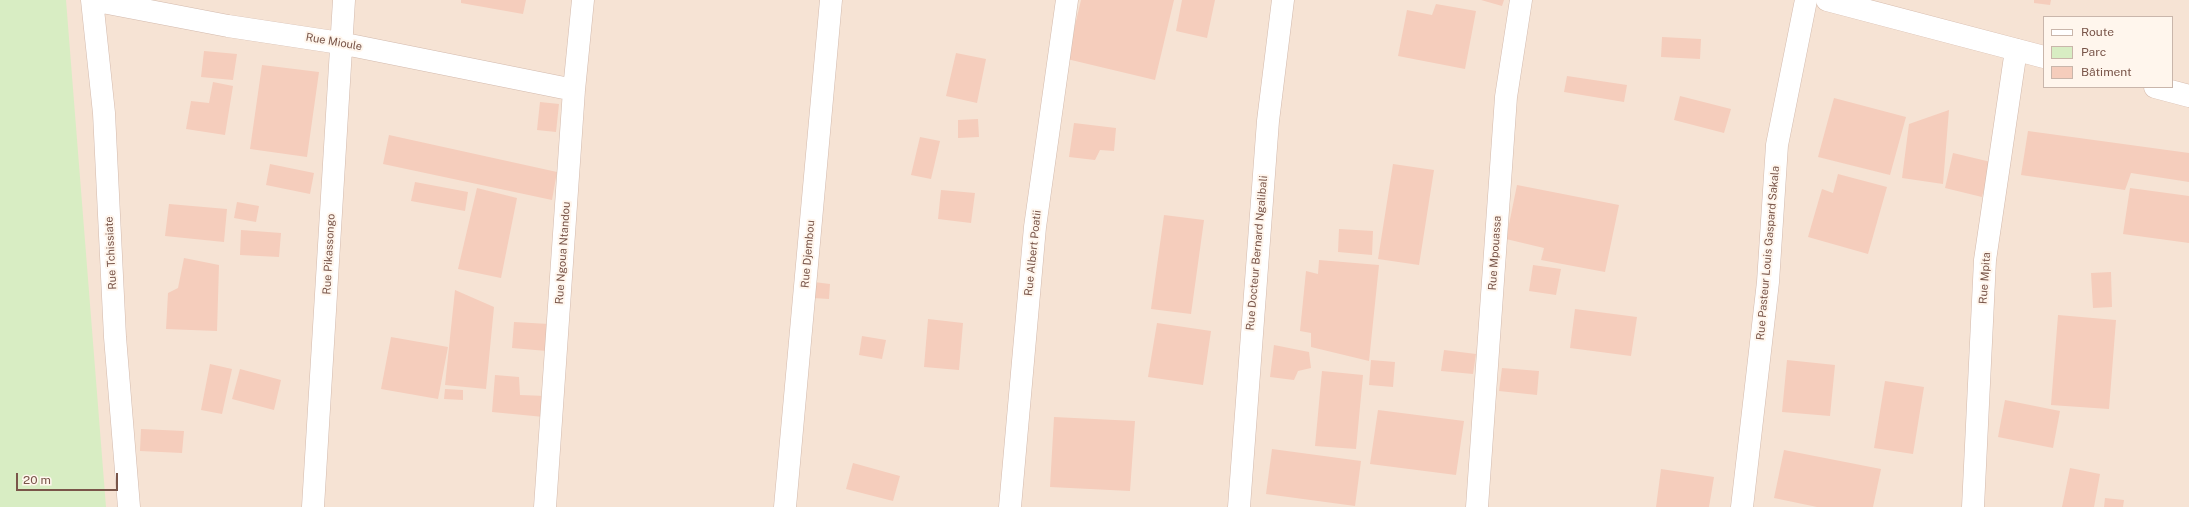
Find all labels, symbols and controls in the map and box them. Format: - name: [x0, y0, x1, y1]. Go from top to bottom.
- legend: [2043, 16, 2173, 88]
- text: Route: [2081, 25, 2114, 39]
- street label: Rue Mioule: [305, 31, 363, 53]
- text: Parc: [2081, 45, 2106, 59]
- text: Bâtiment: [2081, 65, 2132, 79]
- street label: Rue Pasteur Louis Gaspard Sakala: [1754, 165, 1782, 341]
- street label: Rue Docteur Bernard Ngalibali: [1244, 175, 1270, 331]
- street label: Rue Ngoua Ntandou: [553, 201, 573, 305]
- street label: Rue Albert Poatii: [1022, 209, 1044, 297]
- street label: Rue Pikassongo: [320, 213, 338, 295]
- street label: Rue Mpouassa: [1486, 215, 1504, 291]
- street label: Rue Tchissiate: [102, 216, 120, 290]
- street label: Rue Djembou: [798, 220, 818, 288]
- street label: Rue Mpita: [1977, 252, 1993, 304]
- scale bar: [18, 465, 120, 491]
- text: 20 m: [23, 473, 51, 487]

